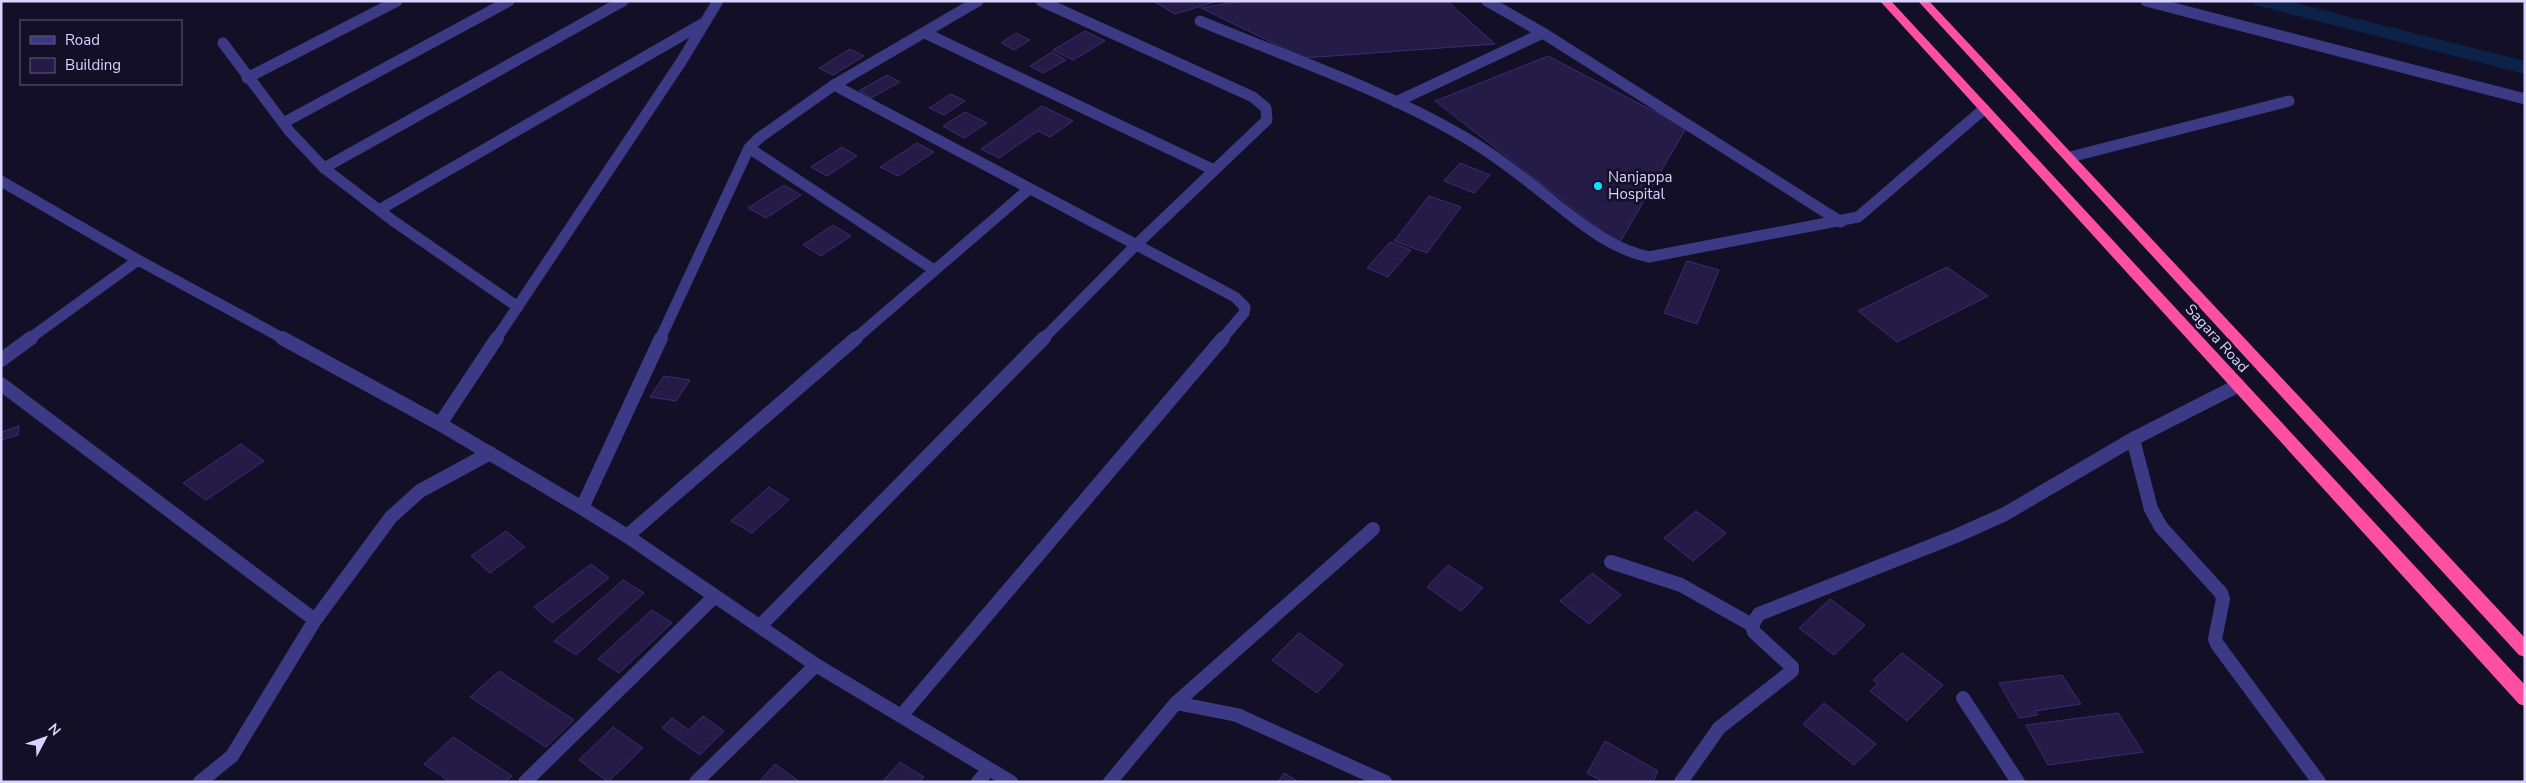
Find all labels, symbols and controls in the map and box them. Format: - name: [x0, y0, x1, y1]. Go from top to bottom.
- legend: [20, 20, 182, 85]
- text: Road: [65, 30, 100, 50]
- text: Building: [65, 55, 121, 75]
- place label: Nanjappa Hospital: [1608, 167, 1673, 204]
- marker: Nanjappa Hospital: [1592, 180, 1604, 192]
- street label: Sagara Road: [2181, 299, 2253, 377]
- north arrow: [20, 713, 70, 763]
- text: N: [44, 720, 65, 740]

